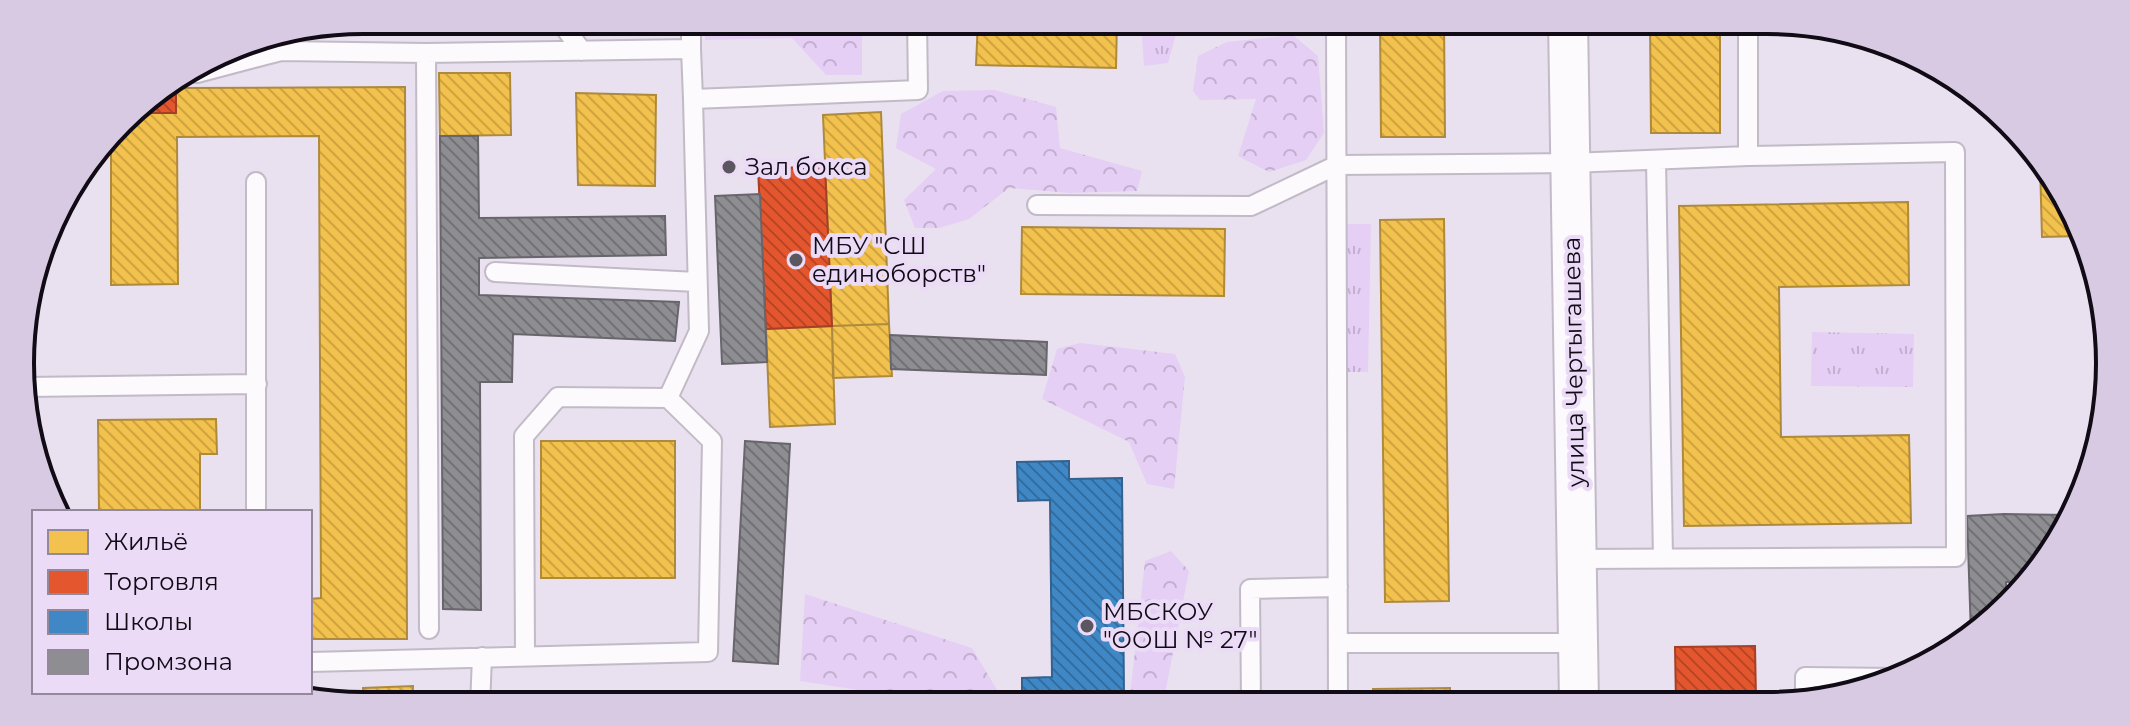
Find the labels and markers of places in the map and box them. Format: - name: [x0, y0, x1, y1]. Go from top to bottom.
- place label: Зал бокса: [745, 152, 867, 181]
- marker: Зал бокса: [720, 158, 738, 176]
- place label: МБУ "СШ единоборств": [812, 231, 986, 288]
- marker: МБУ "СШ единоборств": [787, 251, 805, 269]
- place label: МБСКОУ "ООШ № 27": [1103, 597, 1257, 654]
- marker: МБСКОУ "ООШ № 27": [1078, 617, 1096, 635]

